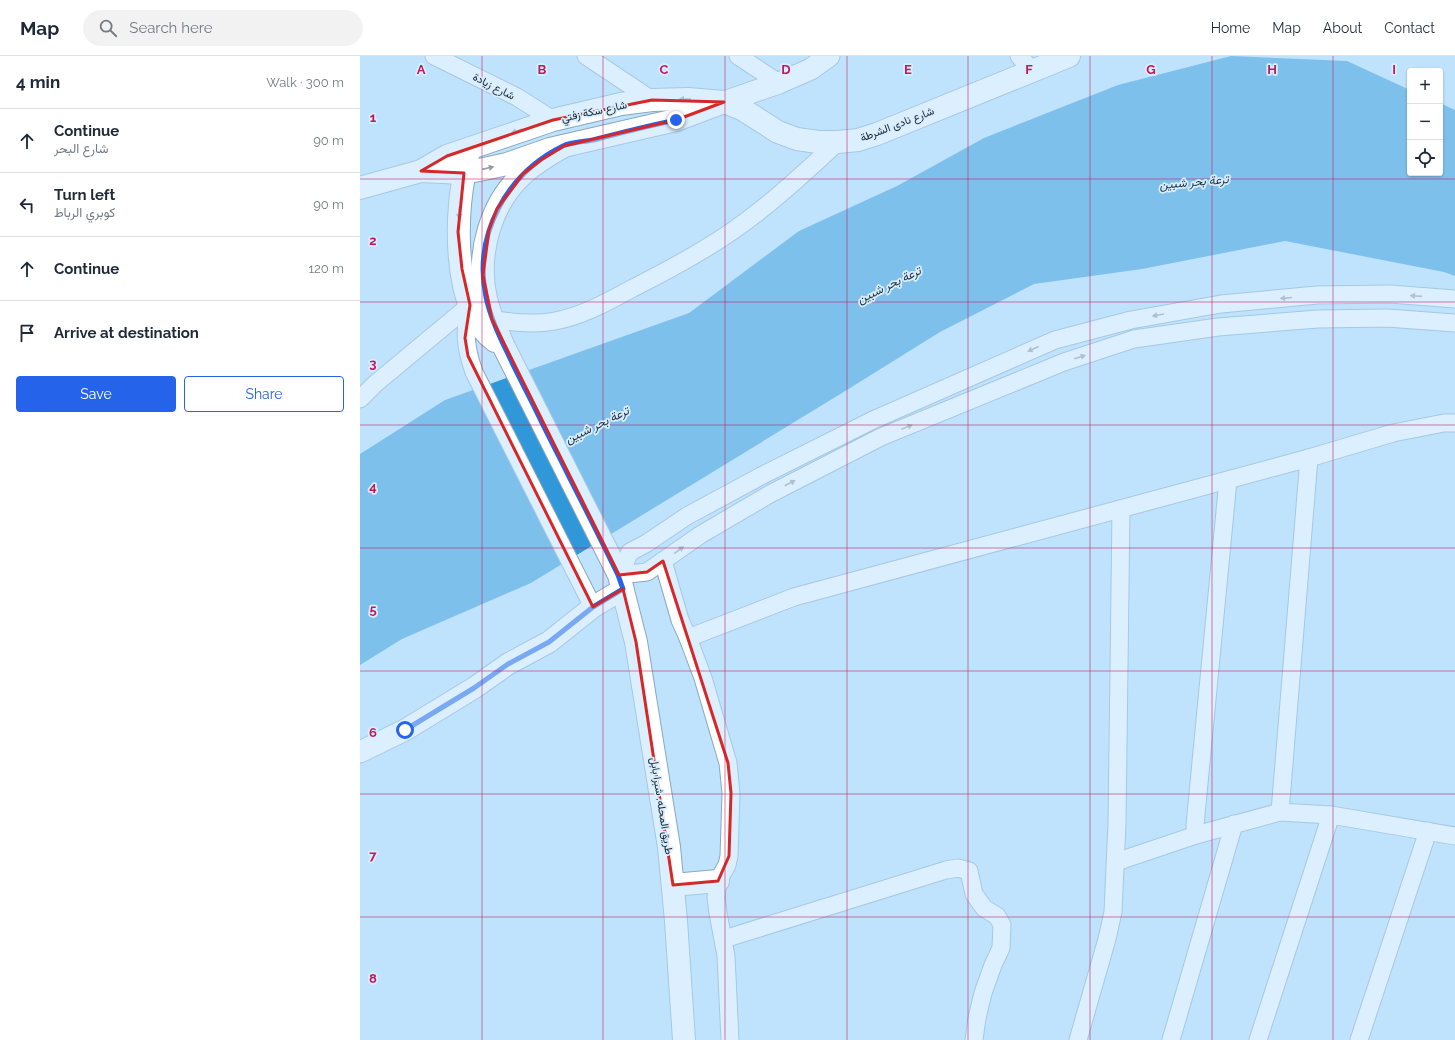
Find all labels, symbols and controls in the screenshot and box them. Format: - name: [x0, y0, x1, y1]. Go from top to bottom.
- search box: [83, 10, 363, 46]
- text: Map: [20, 17, 59, 39]
- icon: search: [97, 17, 119, 39]
- text: Search here: [129, 19, 213, 37]
- text: Home: [1211, 20, 1250, 36]
- text: Map: [1272, 20, 1301, 36]
- text: About: [1323, 20, 1362, 36]
- text: Contact: [1384, 20, 1435, 36]
- text: A: [417, 62, 426, 77]
- text: B: [538, 62, 547, 77]
- text: C: [660, 62, 669, 77]
- text: D: [781, 62, 791, 77]
- text: E: [904, 62, 912, 77]
- text: F: [1025, 62, 1033, 77]
- text: G: [1146, 62, 1156, 77]
- text: H: [1267, 62, 1277, 77]
- text: I: [1392, 62, 1396, 77]
- map controls: [1407, 68, 1443, 176]
- button: +: [1407, 68, 1443, 104]
- street label: شارع زيادة: [470, 70, 517, 104]
- text: 4 min: [16, 72, 60, 92]
- text: Walk · 300 m: [266, 75, 344, 90]
- one-way arrow: [678, 96, 691, 102]
- street label: شارع سكة زفتي: [560, 98, 629, 128]
- street label: شارع نادى الشرطة: [858, 104, 937, 145]
- button: −: [1407, 104, 1443, 140]
- text: 1: [370, 110, 377, 125]
- route end: [667, 111, 685, 129]
- text: Continue: [54, 122, 119, 140]
- one-way arrow: [510, 129, 522, 135]
- icon: ahead: [16, 130, 38, 152]
- text: 90 m: [313, 133, 344, 148]
- button: locate: [1407, 140, 1443, 176]
- text: شارع البحر: [54, 141, 109, 156]
- one-way arrow: [482, 165, 494, 171]
- water label: ترعة بحر شبين: [1159, 172, 1230, 193]
- text: Turn left: [54, 186, 115, 204]
- icon: left: [16, 194, 38, 216]
- text: 90 m: [313, 197, 344, 212]
- text: كوبري الرباط: [54, 205, 115, 220]
- one-way arrow: [455, 207, 462, 219]
- text: 2: [369, 233, 377, 248]
- icon: ahead: [16, 258, 38, 280]
- text: Continue: [54, 260, 119, 278]
- text: 120 m: [308, 261, 344, 276]
- water label: ترعة بحر شبين: [855, 263, 925, 307]
- one-way arrow: [1410, 292, 1422, 299]
- one-way arrow: [1280, 295, 1292, 302]
- one-way arrow: [1152, 313, 1164, 319]
- icon: arrive: [16, 322, 38, 344]
- text: Arrive at destination: [54, 324, 199, 342]
- one-way arrow: [1026, 347, 1038, 353]
- one-way arrow: [1074, 354, 1086, 360]
- text: 3: [369, 356, 377, 371]
- button: Save: [16, 376, 176, 412]
- button: Share: [184, 376, 344, 412]
- water label: ترعة بحر شبين: [563, 403, 633, 447]
- one-way arrow: [902, 423, 914, 429]
- text: 4: [369, 479, 377, 494]
- one-way arrow: [784, 480, 796, 486]
- one-way arrow: [673, 546, 684, 554]
- text: 5: [369, 602, 377, 617]
- route start: [396, 721, 414, 739]
- text: 6: [369, 725, 377, 740]
- street label: طريق المحله, شبرا بابل: [647, 757, 676, 856]
- text: 7: [369, 848, 377, 863]
- text: 8: [369, 971, 377, 986]

